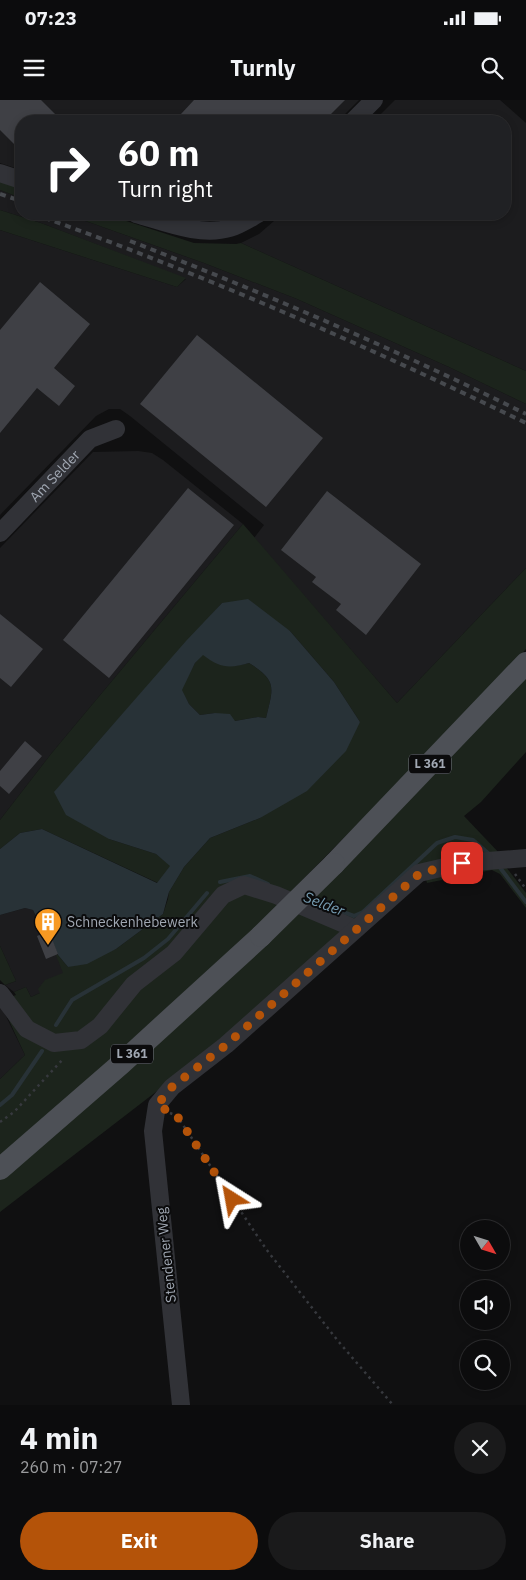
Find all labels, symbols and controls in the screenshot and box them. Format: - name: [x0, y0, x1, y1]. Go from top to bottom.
- text: 07:23: [25, 6, 77, 30]
- text: Turnly: [230, 53, 296, 82]
- icon: menu: [20, 54, 48, 82]
- icon: search: [478, 54, 506, 82]
- text: 60 m: [118, 130, 200, 176]
- icon: right: [35, 135, 100, 200]
- text: Turn right: [118, 174, 213, 203]
- street label: Am Selder: [26, 446, 84, 506]
- road number: L 361: [409, 754, 451, 774]
- pin: [441, 842, 483, 884]
- icon: arrive: [448, 849, 476, 877]
- water label: Selder: [301, 887, 348, 920]
- building icon: Schneckenhebewerk: [33, 907, 63, 946]
- place label: Schneckenhebewerk: [67, 913, 198, 931]
- road number: L 361: [111, 1044, 153, 1064]
- position arrow: [205, 1172, 257, 1224]
- street label: Stendener Weg: [152, 1206, 180, 1304]
- north arrow: [460, 1220, 510, 1270]
- map controls: [460, 1220, 510, 1390]
- button: sound: [460, 1280, 510, 1330]
- button: search: [460, 1340, 510, 1390]
- text: 4 min: [20, 1418, 98, 1457]
- button: close: [454, 1422, 506, 1474]
- text: 260 m · 07:27: [20, 1457, 122, 1477]
- button: Exit: [20, 1512, 258, 1570]
- button: Share: [268, 1512, 506, 1570]

